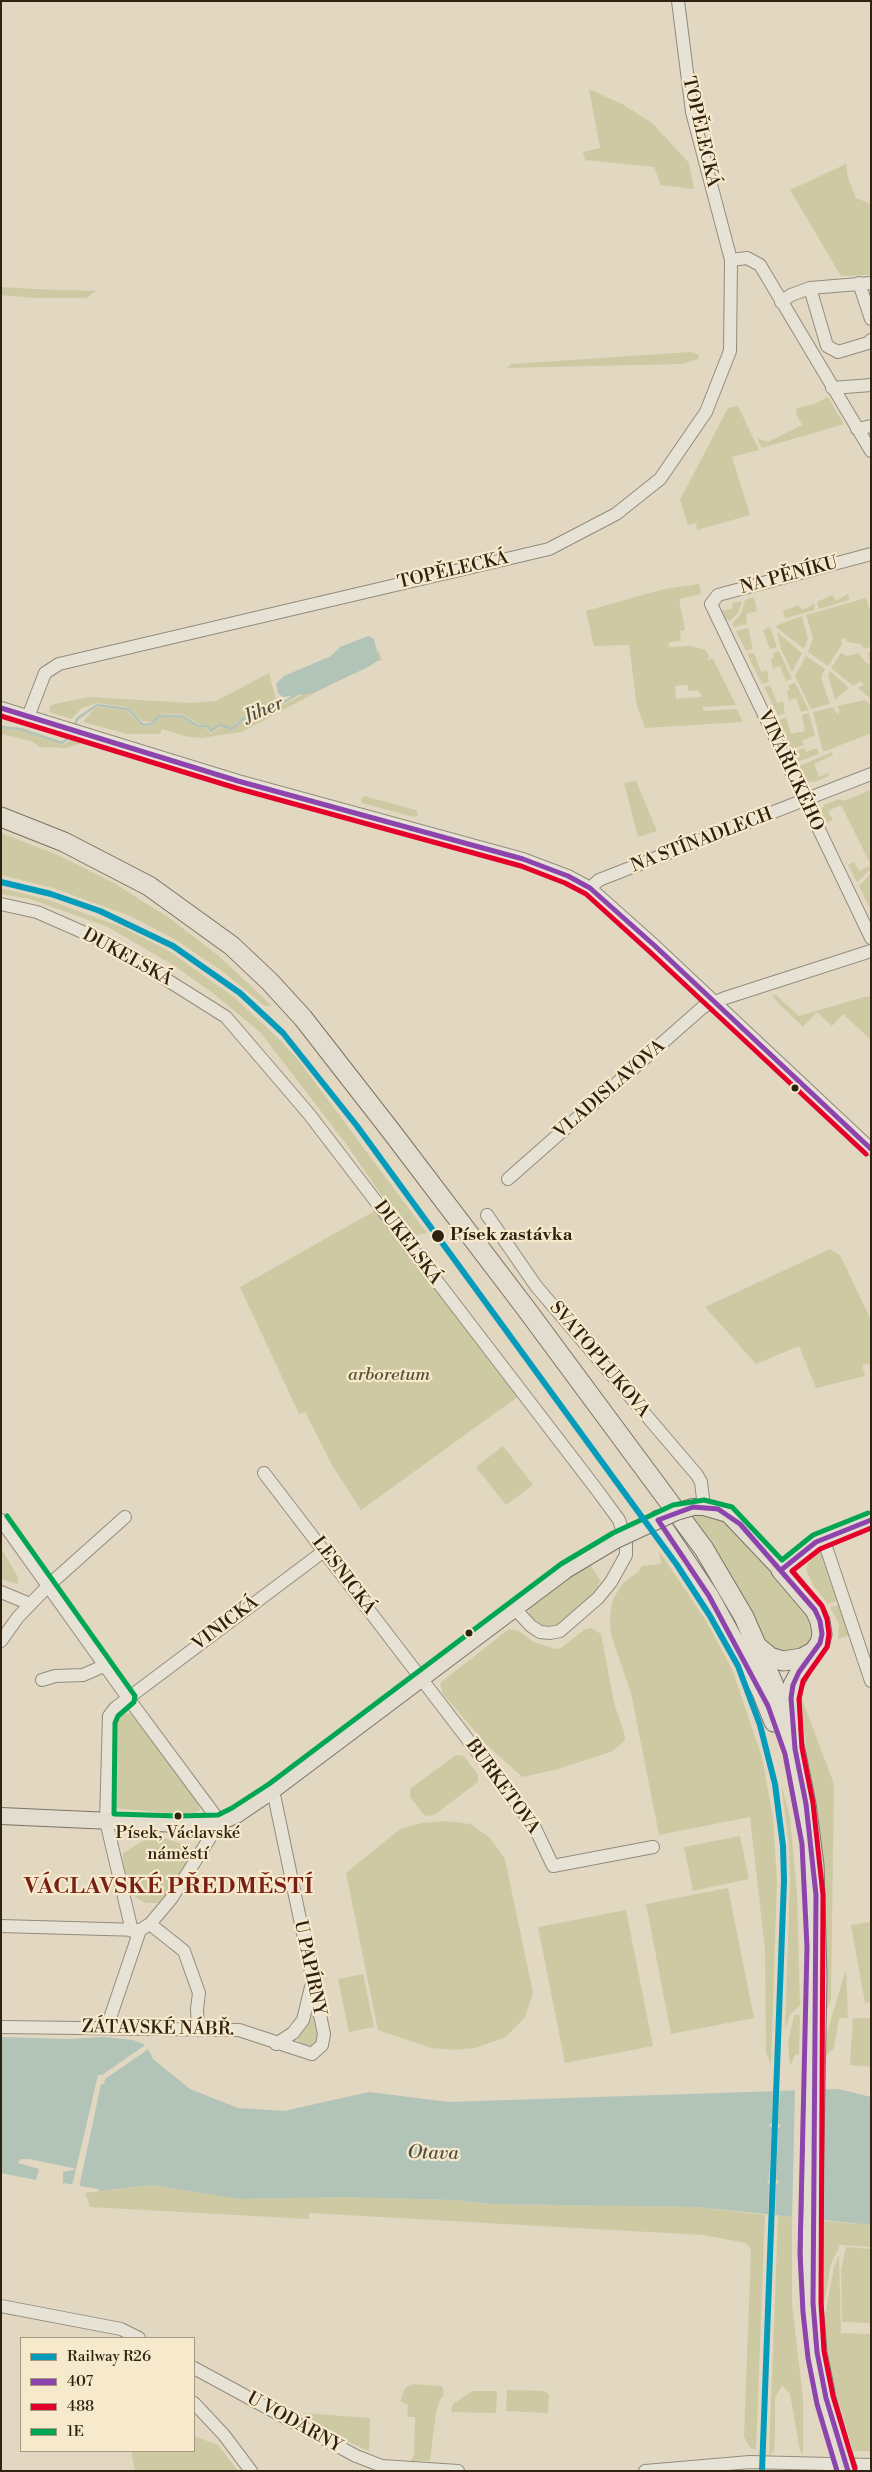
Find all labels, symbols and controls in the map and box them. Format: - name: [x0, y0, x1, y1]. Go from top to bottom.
- street label: TOPĚLECKÁ: [677, 75, 723, 189]
- street label: TOPĚLECKÁ: [396, 548, 510, 594]
- street label: NA PĚNÍKU: [738, 553, 840, 599]
- water label: Jiher: [241, 693, 287, 729]
- street label: VINAŘICKÉHO: [752, 707, 828, 835]
- street label: NA STÍNADLECH: [628, 804, 776, 878]
- street label: DUKELSKÁ: [78, 924, 176, 992]
- street label: VLADISLAVOVA: [550, 1036, 670, 1144]
- unlabelled marker: [790, 1083, 800, 1093]
- street label: DUKELSKÁ: [368, 1197, 446, 1289]
- place label: Písek zastávka: [450, 1225, 572, 1247]
- marker: Písek zastávka: [430, 1228, 446, 1244]
- street label: SVATOPLUKOVA: [544, 1298, 654, 1422]
- park label: arboretum: [348, 1365, 430, 1387]
- street label: LESNICKÁ: [307, 1533, 379, 1619]
- street label: VINICKÁ: [189, 1592, 263, 1656]
- unlabelled marker: [464, 1628, 474, 1638]
- street label: BURKETOVA: [460, 1735, 544, 1839]
- marker: Písek, Václavské náměstí: [173, 1811, 183, 1821]
- place label: Písek, Václavské náměstí: [116, 1824, 240, 1864]
- district label: VÁCLAVSKÉ PŘEDMĚSTÍ: [22, 1875, 316, 1901]
- street label: U PAPÍRNY: [288, 1918, 330, 2018]
- street label: ZÁTAVSKÉ NÁBŘ.: [82, 2017, 234, 2041]
- water label: Otava: [407, 2142, 459, 2166]
- legend: [20, 2337, 195, 2452]
- text: Railway R26: [67, 2347, 151, 2366]
- text: 407: [67, 2372, 93, 2391]
- street label: U VODÁRNY: [243, 2388, 345, 2458]
- text: 488: [67, 2397, 94, 2416]
- text: 1E: [67, 2422, 84, 2441]

